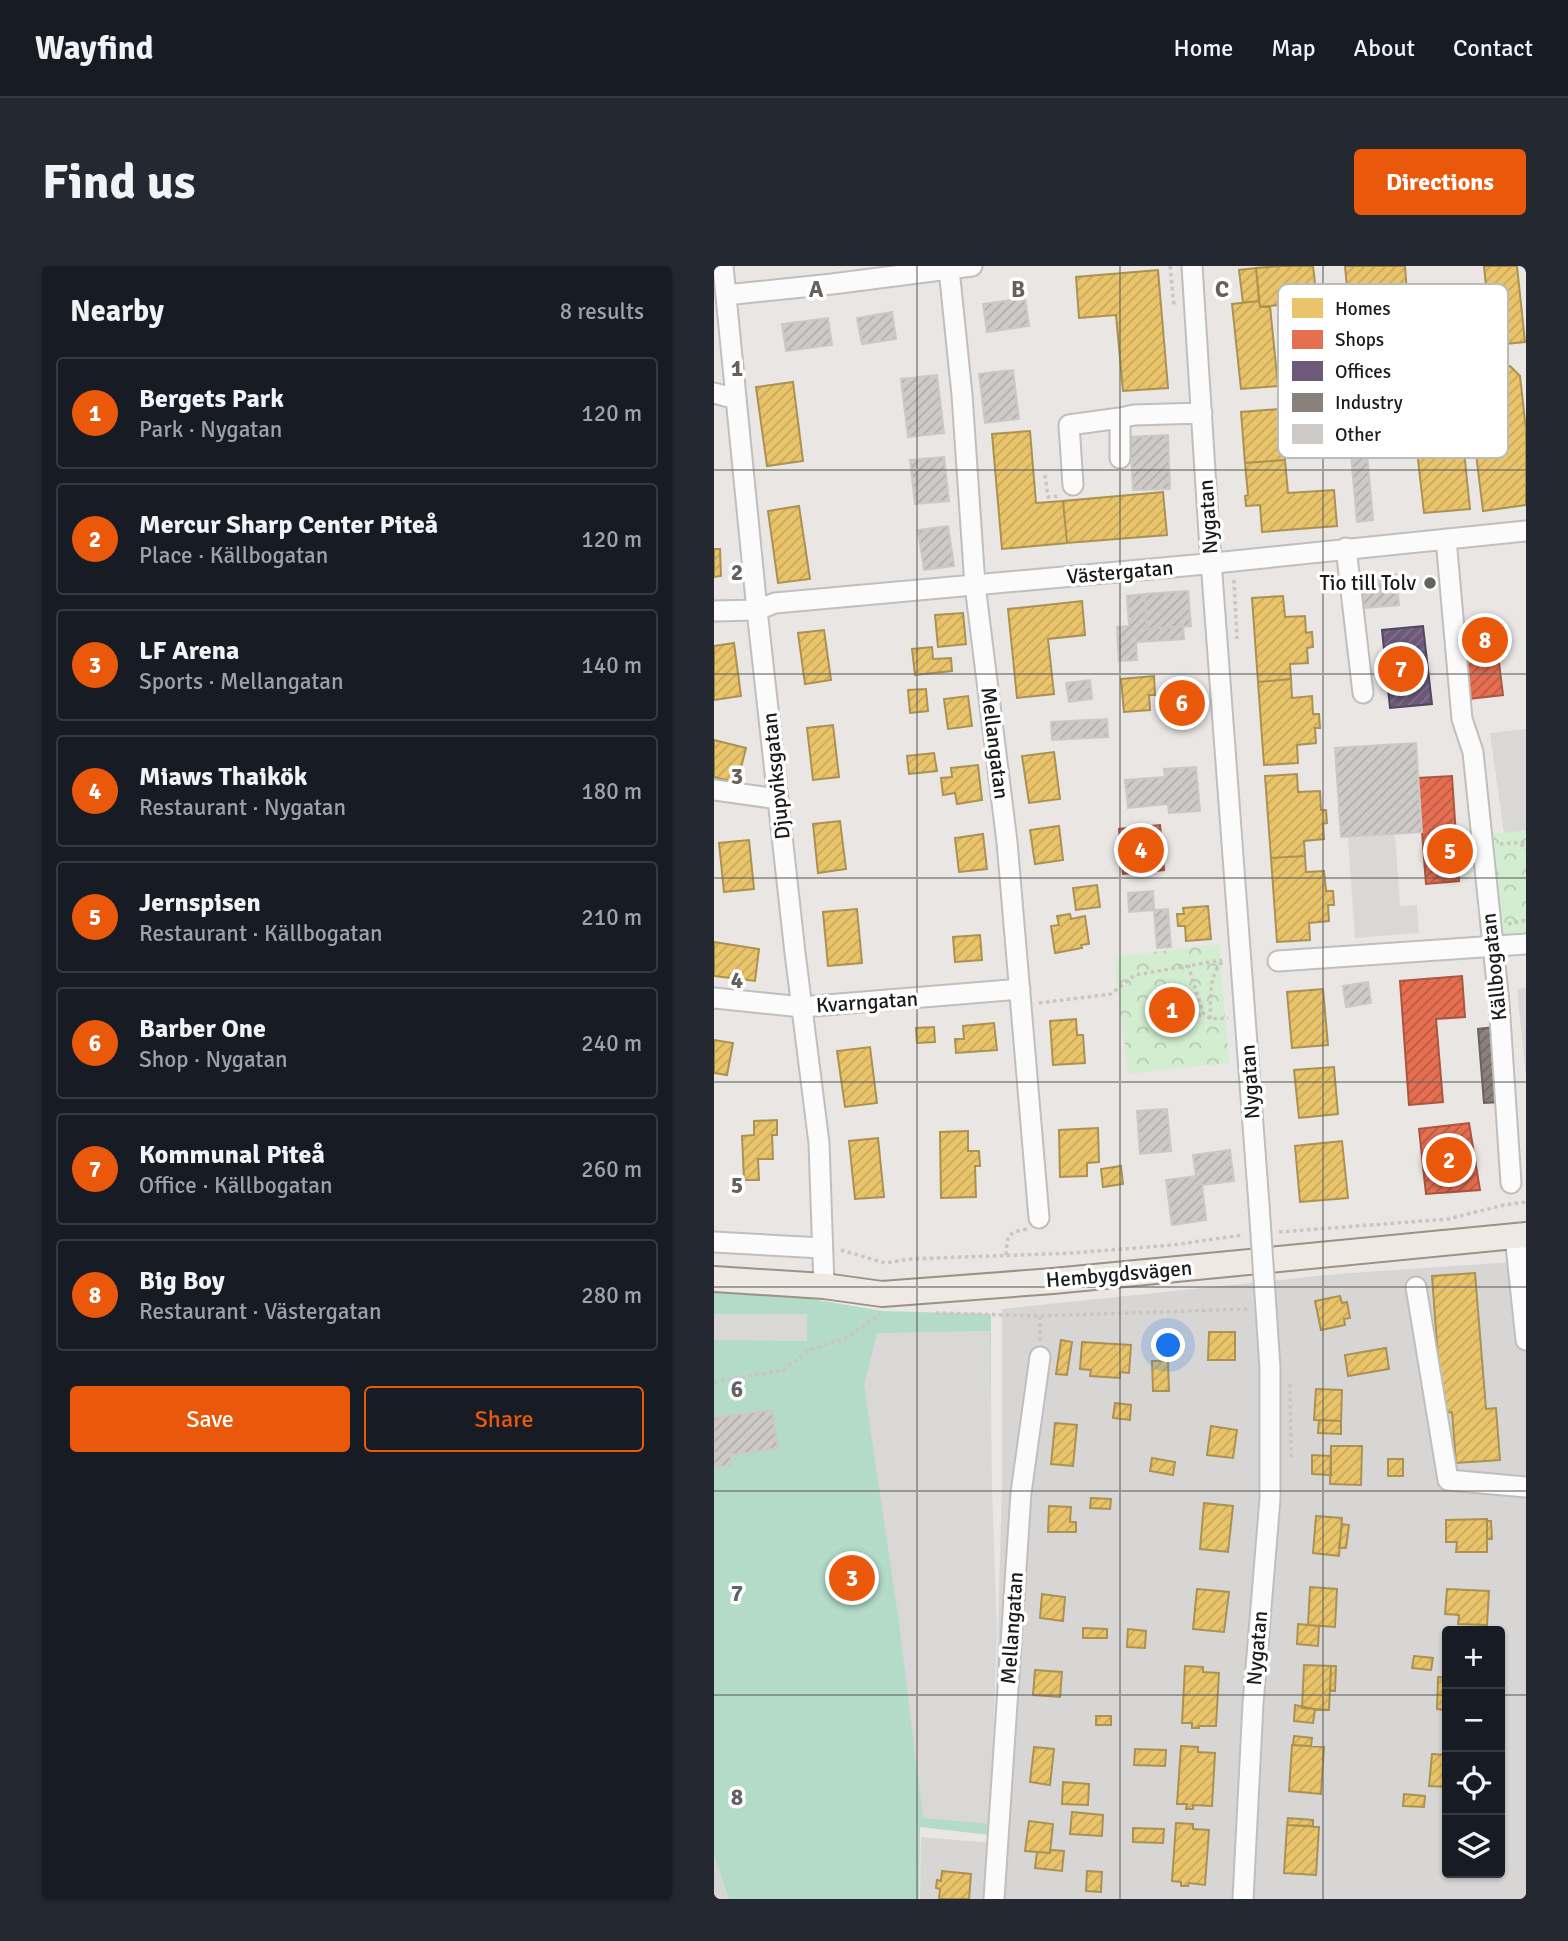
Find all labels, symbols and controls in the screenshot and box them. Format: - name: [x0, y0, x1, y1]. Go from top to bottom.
- text: Wayfind: [35, 28, 154, 69]
- text: Home: [1173, 33, 1233, 63]
- text: Map: [1271, 33, 1316, 63]
- text: About: [1354, 33, 1415, 63]
- text: Contact: [1453, 33, 1533, 63]
- button: Directions: [1354, 149, 1526, 215]
- text: Find us: [42, 152, 195, 212]
- text: A: [809, 275, 824, 304]
- text: B: [1011, 275, 1025, 304]
- text: C: [1215, 275, 1229, 304]
- legend: [1278, 284, 1508, 458]
- text: Nearby: [70, 293, 164, 330]
- text: 8 results: [560, 297, 644, 326]
- text: Homes: [1335, 297, 1391, 321]
- text: Shops: [1335, 328, 1384, 352]
- text: 1: [731, 354, 743, 383]
- text: Offices: [1335, 360, 1391, 384]
- text: Bergets Park: [139, 383, 284, 415]
- text: Industry: [1335, 391, 1403, 415]
- text: 1: [89, 399, 101, 428]
- text: 120 m: [581, 399, 642, 428]
- text: Park · Nygatan: [139, 415, 282, 444]
- text: Other: [1335, 423, 1381, 447]
- street label: Nygatan: [1192, 479, 1224, 555]
- text: Mercur Sharp Center Piteå: [139, 509, 438, 541]
- text: 2: [89, 525, 101, 554]
- text: 120 m: [581, 525, 642, 554]
- text: Place · Källbogatan: [139, 541, 328, 570]
- street label: Västergatan: [1065, 554, 1175, 590]
- text: 2: [731, 558, 743, 587]
- place label: Tio till Tolv: [1319, 570, 1416, 596]
- marker: Tio till Tolv: [1422, 575, 1438, 591]
- pin: 8: [1462, 614, 1508, 666]
- text: LF Arena: [139, 635, 239, 667]
- pin: 7: [1378, 643, 1424, 695]
- text: 3: [89, 651, 101, 680]
- text: 140 m: [581, 651, 642, 680]
- text: Sports · Mellangatan: [139, 667, 344, 696]
- pin: 6: [1159, 677, 1205, 729]
- street label: Mellangatan: [975, 685, 1015, 801]
- street label: Djupviksgatan: [756, 711, 796, 841]
- text: Miaws Thaikök: [139, 761, 307, 793]
- text: 3: [731, 762, 743, 791]
- text: 4: [89, 777, 101, 806]
- text: 180 m: [581, 777, 642, 806]
- text: Restaurant · Nygatan: [139, 793, 346, 822]
- pin: 4: [1118, 824, 1164, 876]
- pin: 5: [1427, 825, 1473, 877]
- text: Jernspisen: [139, 887, 261, 919]
- text: 5: [89, 903, 101, 932]
- text: 210 m: [581, 903, 642, 932]
- street label: Källbogatan: [1475, 912, 1513, 1022]
- text: Restaurant · Källbogatan: [139, 919, 383, 948]
- text: 4: [731, 966, 743, 995]
- pin: 1: [1149, 984, 1195, 1036]
- street label: Kvarngatan: [815, 985, 919, 1019]
- text: Barber One: [139, 1013, 266, 1045]
- text: 6: [89, 1029, 101, 1058]
- text: 240 m: [581, 1029, 642, 1058]
- street label: Nygatan: [1234, 1044, 1266, 1120]
- text: Shop · Nygatan: [139, 1045, 288, 1074]
- pin: 2: [1426, 1134, 1472, 1186]
- text: Kommunal Piteå: [139, 1139, 325, 1171]
- text: 7: [89, 1155, 101, 1184]
- text: 260 m: [581, 1155, 642, 1184]
- text: Office · Källbogatan: [139, 1171, 333, 1200]
- text: 5: [731, 1171, 743, 1200]
- street label: Hembygdsvägen: [1045, 1255, 1193, 1293]
- text: Big Boy: [139, 1265, 225, 1297]
- text: 8: [89, 1281, 101, 1310]
- text: 280 m: [581, 1281, 642, 1310]
- text: Restaurant · Västergatan: [139, 1297, 382, 1326]
- your location: [1151, 1328, 1185, 1362]
- text: 6: [731, 1375, 743, 1404]
- button: Save: [70, 1386, 350, 1452]
- button: Share: [364, 1386, 644, 1452]
- pin: 3: [829, 1552, 875, 1604]
- street label: Mellangatan: [995, 1571, 1029, 1685]
- text: 7: [731, 1579, 743, 1608]
- street label: Nygatan: [1241, 1610, 1273, 1686]
- map controls: [1442, 1626, 1505, 1878]
- button: +: [1442, 1626, 1505, 1689]
- button: −: [1442, 1689, 1505, 1752]
- button: locate: [1442, 1752, 1505, 1815]
- text: 8: [731, 1783, 743, 1812]
- button: layers: [1442, 1815, 1505, 1878]

